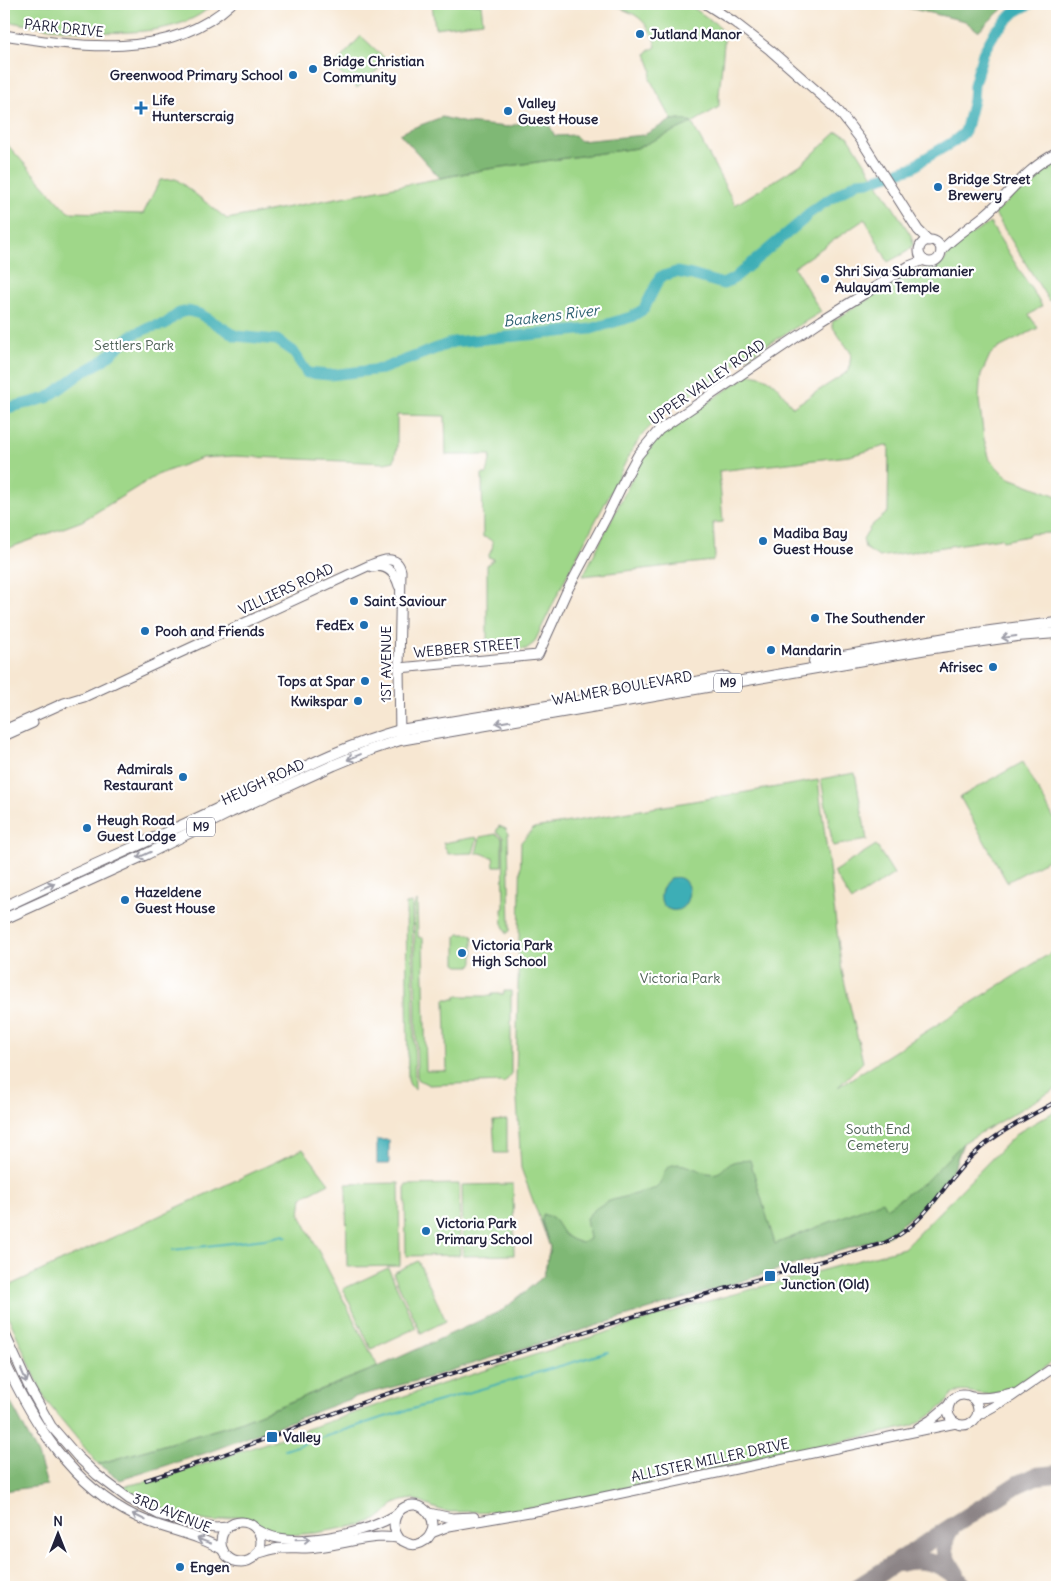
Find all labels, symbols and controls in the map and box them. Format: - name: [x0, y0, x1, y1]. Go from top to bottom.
- street label: PARK DRIVE: [23, 15, 105, 41]
- place label: Jutland Manor: [650, 25, 742, 43]
- marker: Jutland Manor: [634, 28, 646, 40]
- place label: Bridge Christian Community: [323, 52, 424, 86]
- marker: Bridge Christian Community: [307, 63, 319, 75]
- place label: Greenwood Primary School: [110, 66, 283, 84]
- marker: Greenwood Primary School: [287, 69, 299, 81]
- place label: Life Hunterscraig: [152, 91, 234, 125]
- place label: Valley Guest House: [518, 94, 599, 128]
- marker: Life Hunterscraig: [134, 101, 148, 115]
- marker: Valley Guest House: [502, 105, 514, 117]
- place label: Bridge Street Brewery: [948, 170, 1031, 204]
- marker: Bridge Street Brewery: [932, 181, 944, 193]
- place label: Shri Siva Subramanier Aulayam Temple: [835, 262, 974, 296]
- marker: Shri Siva Subramanier Aulayam Temple: [819, 273, 831, 285]
- water label: Baakens River: [502, 300, 602, 331]
- street label: UPPER VALLEY ROAD: [646, 335, 768, 429]
- park label: Settlers Park: [94, 336, 174, 354]
- place label: Madiba Bay Guest House: [773, 524, 854, 558]
- marker: Madiba Bay Guest House: [757, 535, 769, 547]
- street label: VILLIERS ROAD: [236, 559, 337, 619]
- place label: Saint Saviour: [364, 592, 447, 610]
- marker: Saint Saviour: [348, 595, 360, 607]
- place label: The Southender: [825, 609, 925, 627]
- marker: The Southender: [809, 612, 821, 624]
- place label: FedEx: [316, 616, 354, 634]
- marker: FedEx: [358, 619, 370, 631]
- place label: Pooh and Friends: [155, 622, 265, 640]
- marker: Pooh and Friends: [139, 625, 151, 637]
- street label: 1ST AVENUE: [377, 626, 395, 703]
- one-way arrow: [1001, 632, 1017, 642]
- street label: WEBBER STREET: [413, 634, 521, 662]
- place label: Mandarin: [781, 641, 842, 659]
- marker: Mandarin: [765, 644, 777, 656]
- place label: Afrisec: [940, 658, 983, 676]
- marker: Afrisec: [987, 661, 999, 673]
- street label: WALMER BOULEVARD: [550, 667, 694, 709]
- place label: Tops at Spar: [278, 672, 355, 690]
- road number: M9: [714, 674, 742, 692]
- marker: Tops at Spar: [359, 675, 371, 687]
- place label: Kwikspar: [290, 692, 348, 710]
- marker: Kwikspar: [352, 695, 364, 707]
- one-way arrow: [496, 718, 512, 728]
- one-way arrow: [347, 752, 362, 762]
- street label: HEUGH ROAD: [218, 755, 308, 809]
- place label: Admirals Restaurant: [103, 760, 174, 794]
- marker: Admirals Restaurant: [177, 771, 189, 783]
- place label: Heugh Road Guest Lodge: [97, 811, 177, 845]
- road number: M9: [187, 818, 215, 836]
- marker: Heugh Road Guest Lodge: [81, 822, 93, 834]
- one-way arrow: [137, 851, 152, 861]
- one-way arrow: [40, 881, 55, 891]
- place label: Hazeldene Guest House: [135, 883, 216, 917]
- marker: Hazeldene Guest House: [119, 894, 131, 906]
- place label: Victoria Park High School: [472, 936, 553, 970]
- marker: Victoria Park High School: [456, 947, 468, 959]
- park label: Victoria Park: [640, 969, 720, 987]
- park label: South End Cemetery: [846, 1120, 910, 1154]
- place label: Victoria Park Primary School: [436, 1214, 532, 1248]
- marker: Victoria Park Primary School: [420, 1225, 432, 1237]
- place label: Valley Junction (Old): [781, 1259, 869, 1293]
- marker: Valley Junction (Old): [763, 1269, 777, 1283]
- one-way arrow: [19, 1368, 29, 1383]
- place label: Valley: [283, 1428, 321, 1446]
- marker: Valley: [265, 1430, 279, 1444]
- street label: ALLISTER MILLER DRIVE: [629, 1434, 791, 1486]
- street label: 3RD AVENUE: [130, 1489, 214, 1537]
- north arrow: [32, 1508, 82, 1558]
- text: N: [53, 1512, 63, 1530]
- one-way arrow: [131, 1512, 146, 1522]
- one-way arrow: [294, 1534, 311, 1544]
- one-way arrow: [197, 1536, 212, 1545]
- place label: Engen: [190, 1558, 230, 1576]
- marker: Engen: [174, 1561, 186, 1573]

